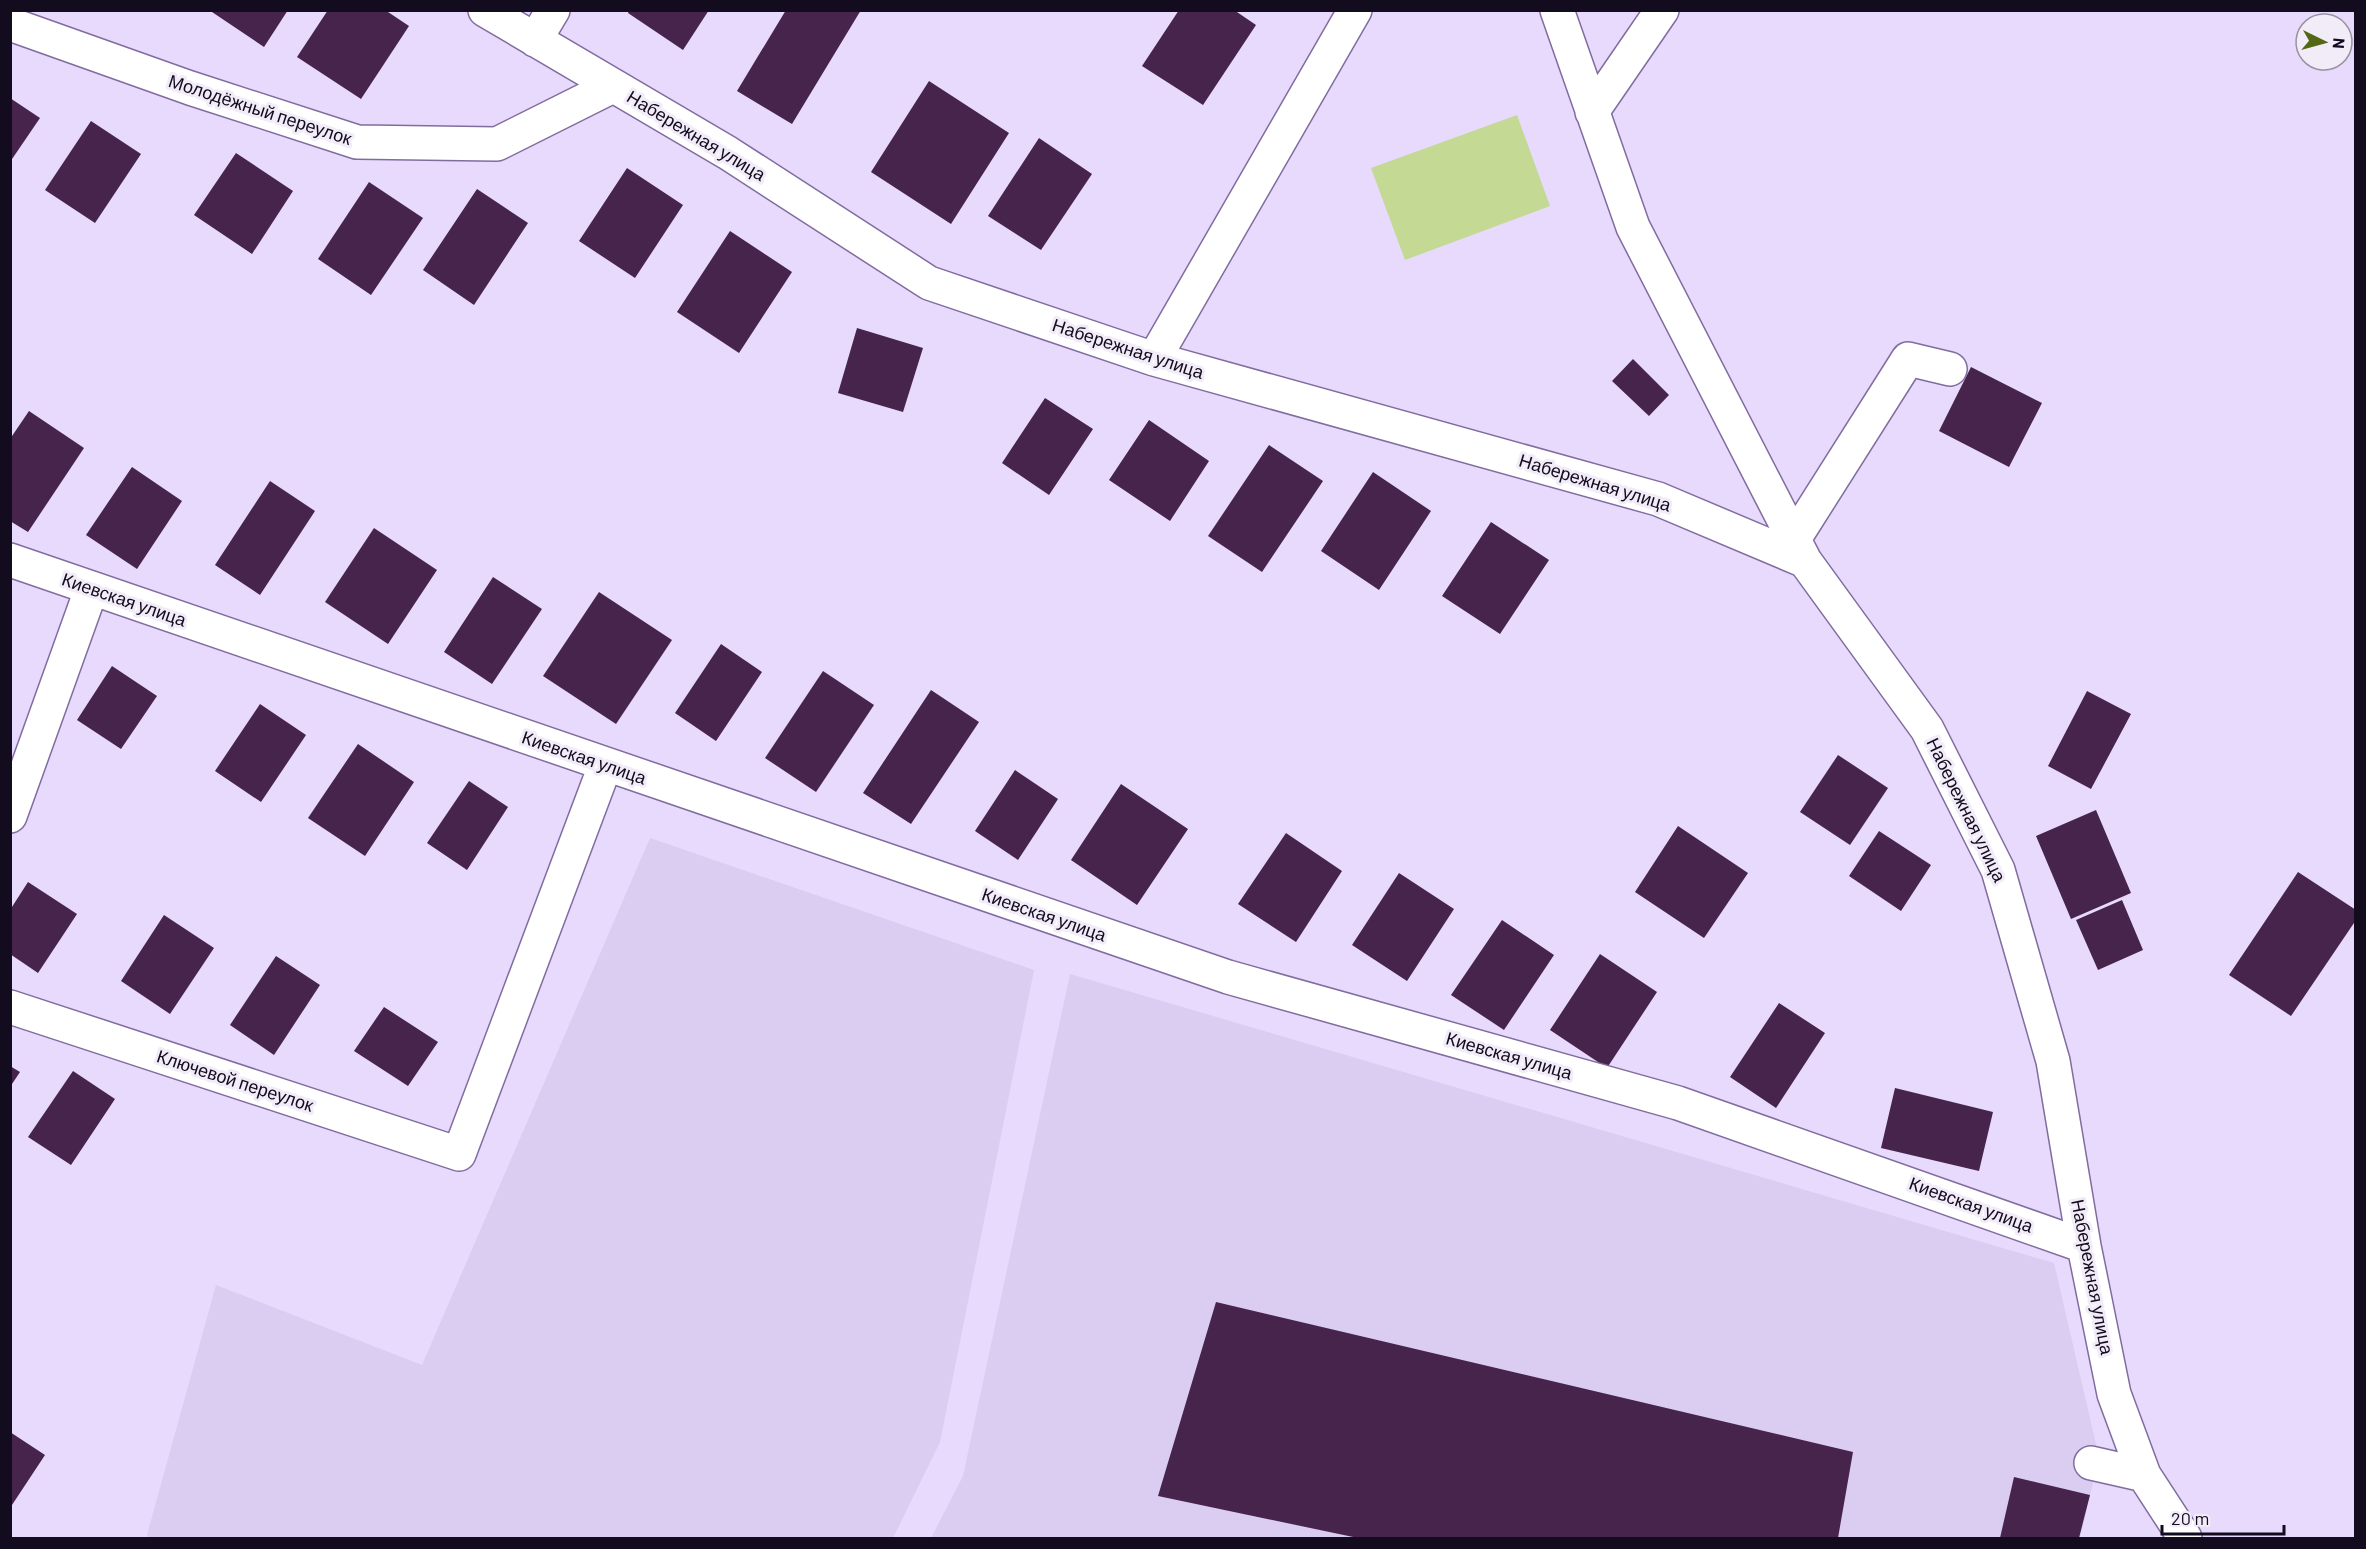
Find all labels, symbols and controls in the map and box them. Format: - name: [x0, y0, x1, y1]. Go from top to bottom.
- north arrow: [2294, 12, 2354, 72]
- text: N: [2330, 37, 2349, 49]
- street label: Молодёжный переулок: [166, 69, 355, 149]
- street label: Набережная улица: [623, 85, 771, 186]
- street label: Набережная улица: [1050, 313, 1208, 383]
- street label: Набережная улица: [1517, 448, 1675, 516]
- street label: Киевская улица: [59, 567, 190, 631]
- street label: Киевская улица: [519, 725, 650, 789]
- street label: Набережная улица: [1922, 734, 2012, 886]
- street label: Киевская улица: [979, 882, 1110, 946]
- street label: Киевская улица: [1444, 1027, 1576, 1084]
- street label: Ключевой переулок: [154, 1044, 316, 1116]
- street label: Киевская улица: [1906, 1171, 2037, 1237]
- street label: Набережная улица: [2067, 1197, 2119, 1357]
- scale bar: [2162, 1498, 2284, 1536]
- text: 20 m: [2171, 1507, 2209, 1529]

